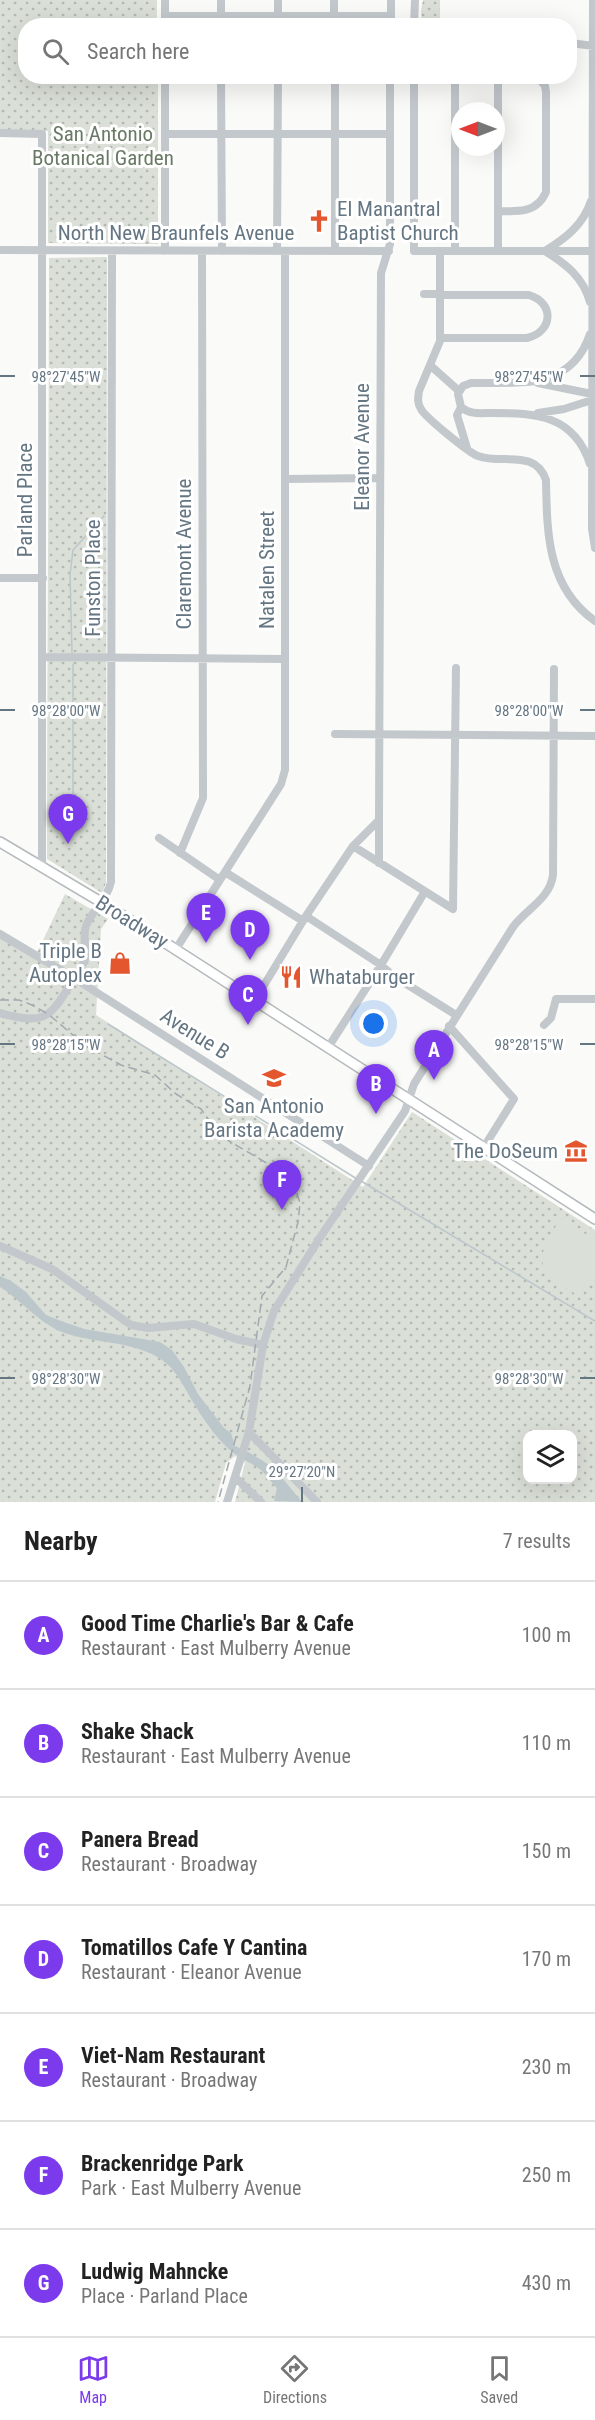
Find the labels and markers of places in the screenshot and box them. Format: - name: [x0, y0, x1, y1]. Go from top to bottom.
- place label: El Manantral Baptist Church: [337, 197, 459, 245]
- church icon: El Manantral Baptist Church: [306, 208, 332, 234]
- pin: G: [48, 794, 88, 844]
- pin: E: [186, 894, 226, 943]
- pin: D: [230, 910, 270, 960]
- place label: Triple B Autoplex: [29, 939, 102, 987]
- shop icon: Triple B Autoplex: [107, 950, 133, 976]
- restaurant icon: Whataburger: [278, 964, 304, 990]
- place label: Whataburger: [309, 965, 415, 989]
- pin: C: [228, 976, 268, 1025]
- pin: A: [414, 1030, 454, 1080]
- pin: B: [356, 1064, 395, 1114]
- school or university icon: San Antonio Barista Academy: [261, 1065, 287, 1091]
- place label: San Antonio Barista Academy: [204, 1094, 344, 1142]
- museum icon: The DoSeum: [563, 1138, 589, 1164]
- place label: The DoSeum: [453, 1139, 558, 1163]
- pin: F: [262, 1160, 302, 1210]

